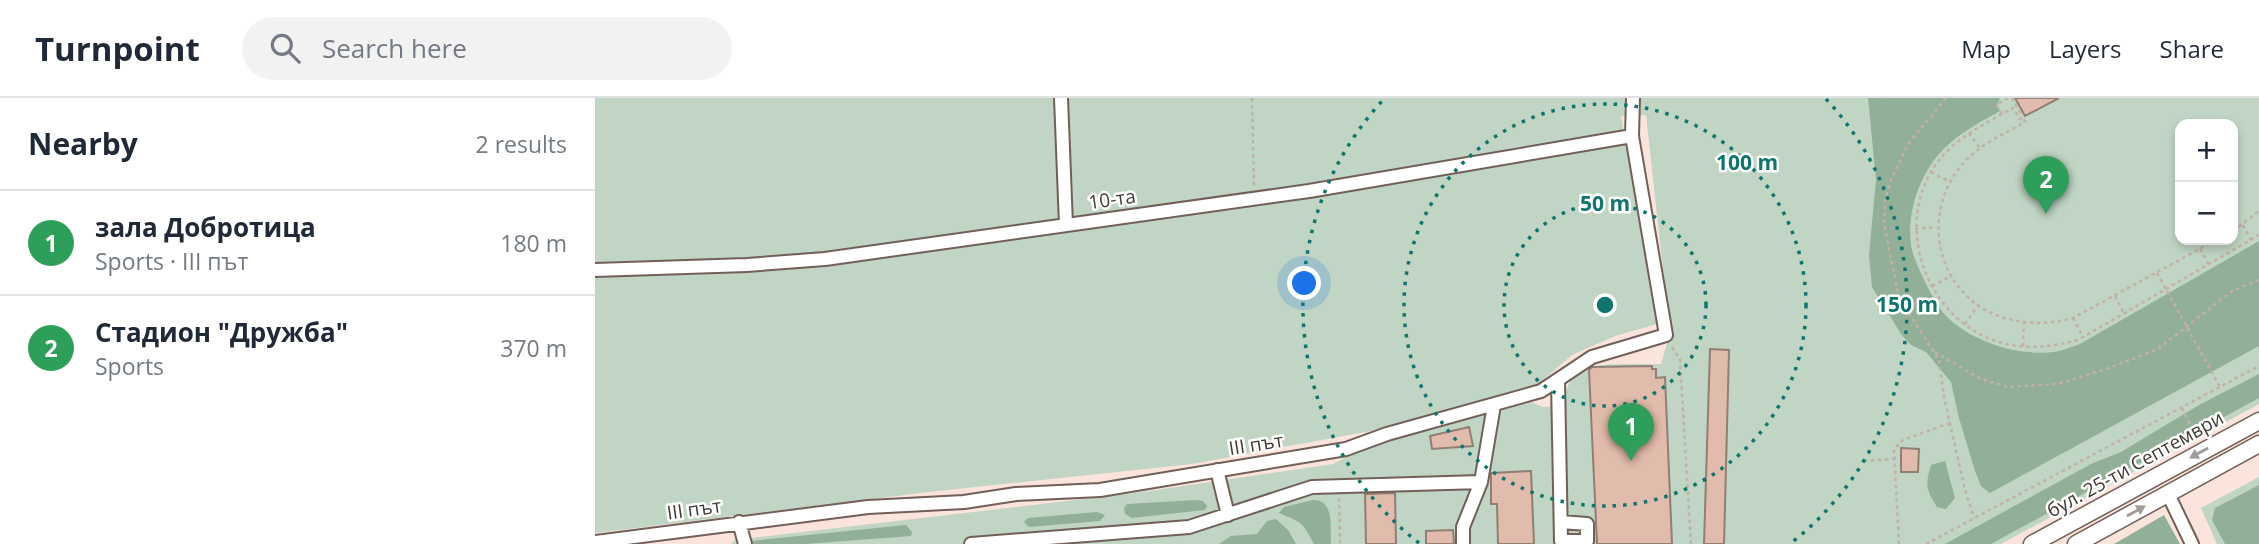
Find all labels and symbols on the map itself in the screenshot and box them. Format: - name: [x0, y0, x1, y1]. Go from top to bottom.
- text: 100 m: [1716, 148, 1778, 176]
- pin: 2: [2023, 156, 2069, 214]
- street label: 10-та: [1087, 183, 1137, 215]
- text: 50 m: [1580, 189, 1630, 217]
- your location: [1287, 266, 1321, 300]
- text: 150 m: [1876, 290, 1938, 318]
- centre of rings: [1593, 293, 1617, 317]
- pin: 1: [1608, 403, 1654, 461]
- street label: бул. 25-ти Септември: [2042, 405, 2228, 523]
- street label: ІІІ път: [1227, 427, 1285, 461]
- one-way arrow: [2189, 447, 2209, 459]
- street label: ІІІ път: [665, 492, 723, 526]
- one-way arrow: [2126, 506, 2146, 518]

